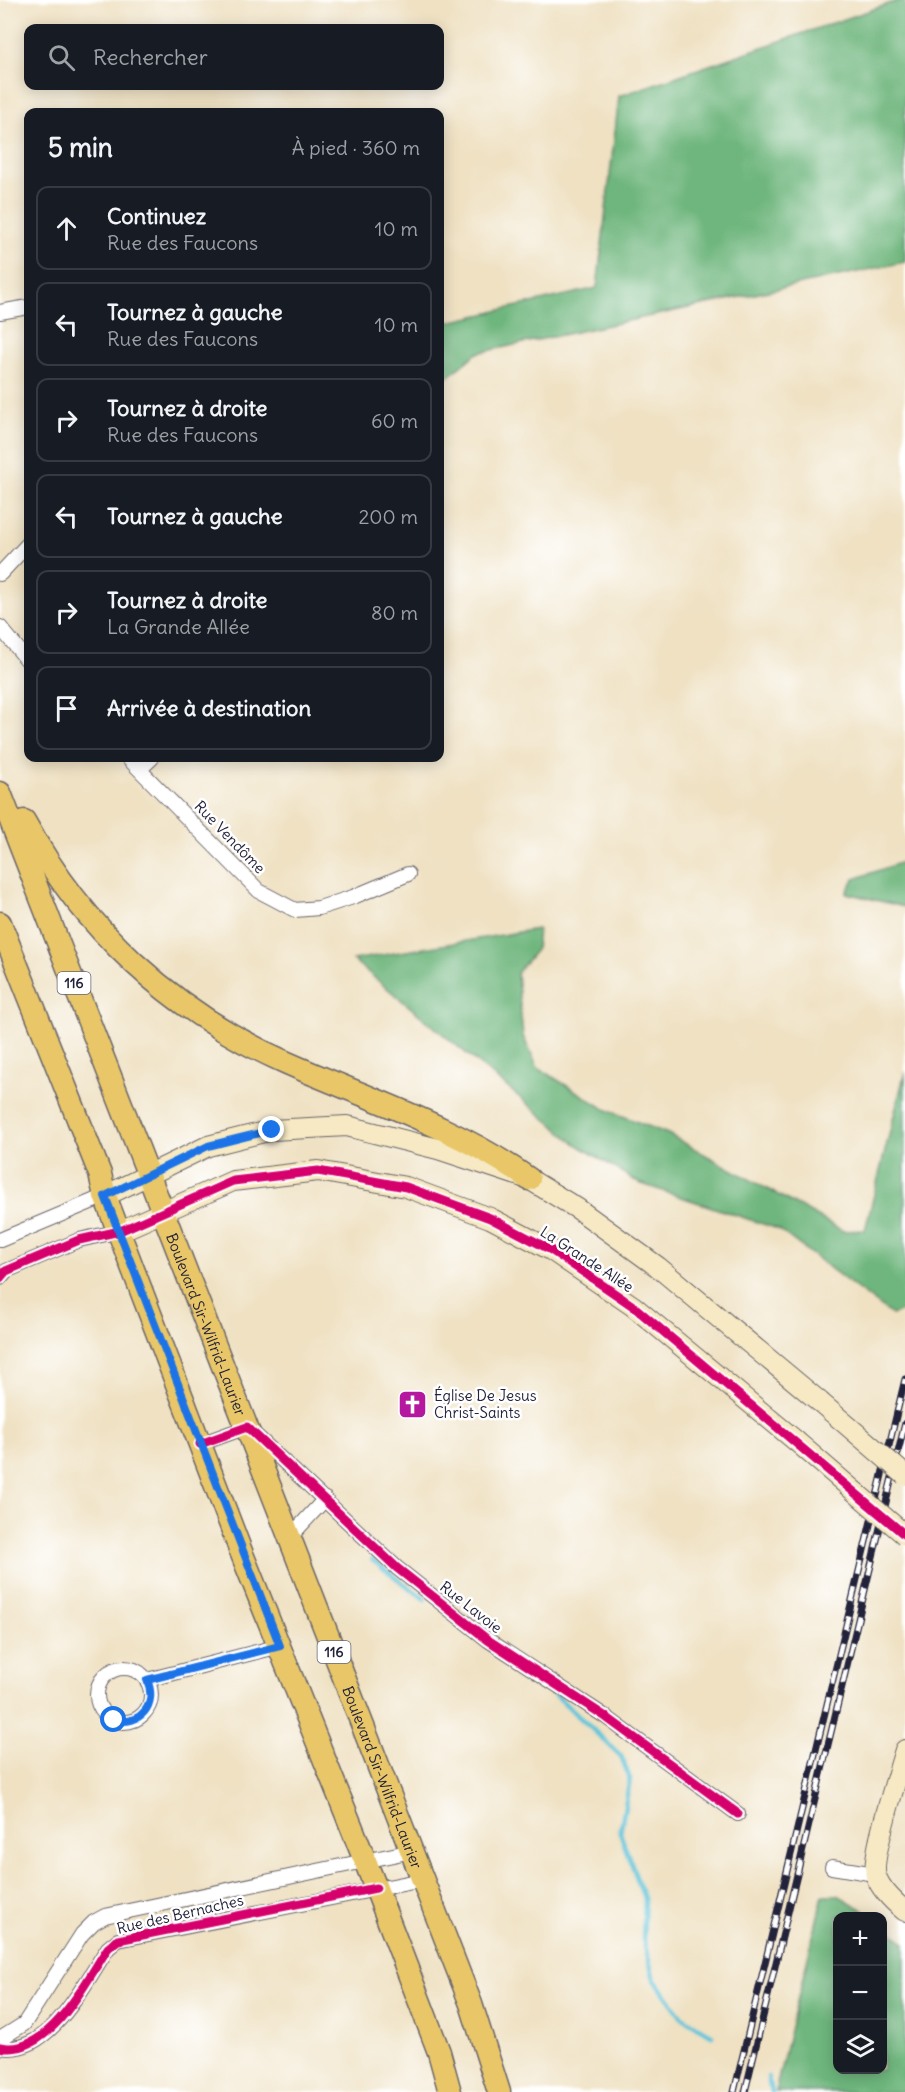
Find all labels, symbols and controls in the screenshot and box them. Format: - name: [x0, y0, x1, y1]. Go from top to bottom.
- search box: [24, 24, 444, 90]
- icon: search: [45, 41, 78, 74]
- text: Rechercher: [93, 43, 208, 71]
- text: 5 min: [48, 131, 113, 164]
- text: À pied · 360 m: [292, 135, 420, 160]
- text: Continuez: [107, 202, 206, 230]
- icon: ahead: [50, 212, 83, 245]
- text: 10 m: [375, 216, 418, 241]
- text: Rue des Faucons: [107, 230, 258, 255]
- text: Tournez à gauche: [107, 298, 283, 326]
- icon: left: [50, 308, 83, 341]
- text: 10 m: [375, 312, 418, 337]
- text: Rue des Faucons: [107, 326, 258, 351]
- text: Tournez à droite: [107, 394, 267, 422]
- icon: right: [50, 404, 83, 437]
- text: 60 m: [371, 408, 418, 433]
- text: Rue des Faucons: [107, 422, 258, 447]
- icon: left: [50, 500, 83, 533]
- text: Tournez à gauche: [107, 502, 283, 530]
- text: 200 m: [358, 504, 418, 529]
- text: Tournez à droite: [107, 586, 267, 614]
- icon: right: [50, 596, 83, 629]
- text: 80 m: [371, 600, 418, 625]
- text: La Grande Allée: [107, 614, 250, 639]
- icon: arrive: [50, 692, 83, 725]
- text: Arrivée à destination: [107, 694, 311, 722]
- street label: Rue Vendôme: [191, 797, 269, 877]
- road number: 116: [58, 972, 90, 994]
- route end: [258, 1116, 284, 1142]
- street label: La Grande Allée: [537, 1222, 637, 1296]
- street label: Boulevard Sir-Wilfrid-Laurier: [163, 1230, 251, 1418]
- place label: Église De Jesus Christ-Saints: [434, 1386, 537, 1422]
- church icon: Église De Jesus Christ-Saints: [397, 1388, 429, 1420]
- street label: Rue Lavoie: [436, 1577, 506, 1637]
- road number: 116: [318, 1641, 350, 1663]
- street label: Boulevard Sir-Wilfrid-Laurier: [339, 1683, 427, 1871]
- route start: [100, 1706, 126, 1732]
- street label: Rue des Bernaches: [115, 1890, 245, 1938]
- map controls: [833, 1912, 887, 2074]
- button: +: [833, 1912, 887, 1966]
- button: −: [833, 1966, 887, 2020]
- button: layers: [833, 2020, 887, 2074]

